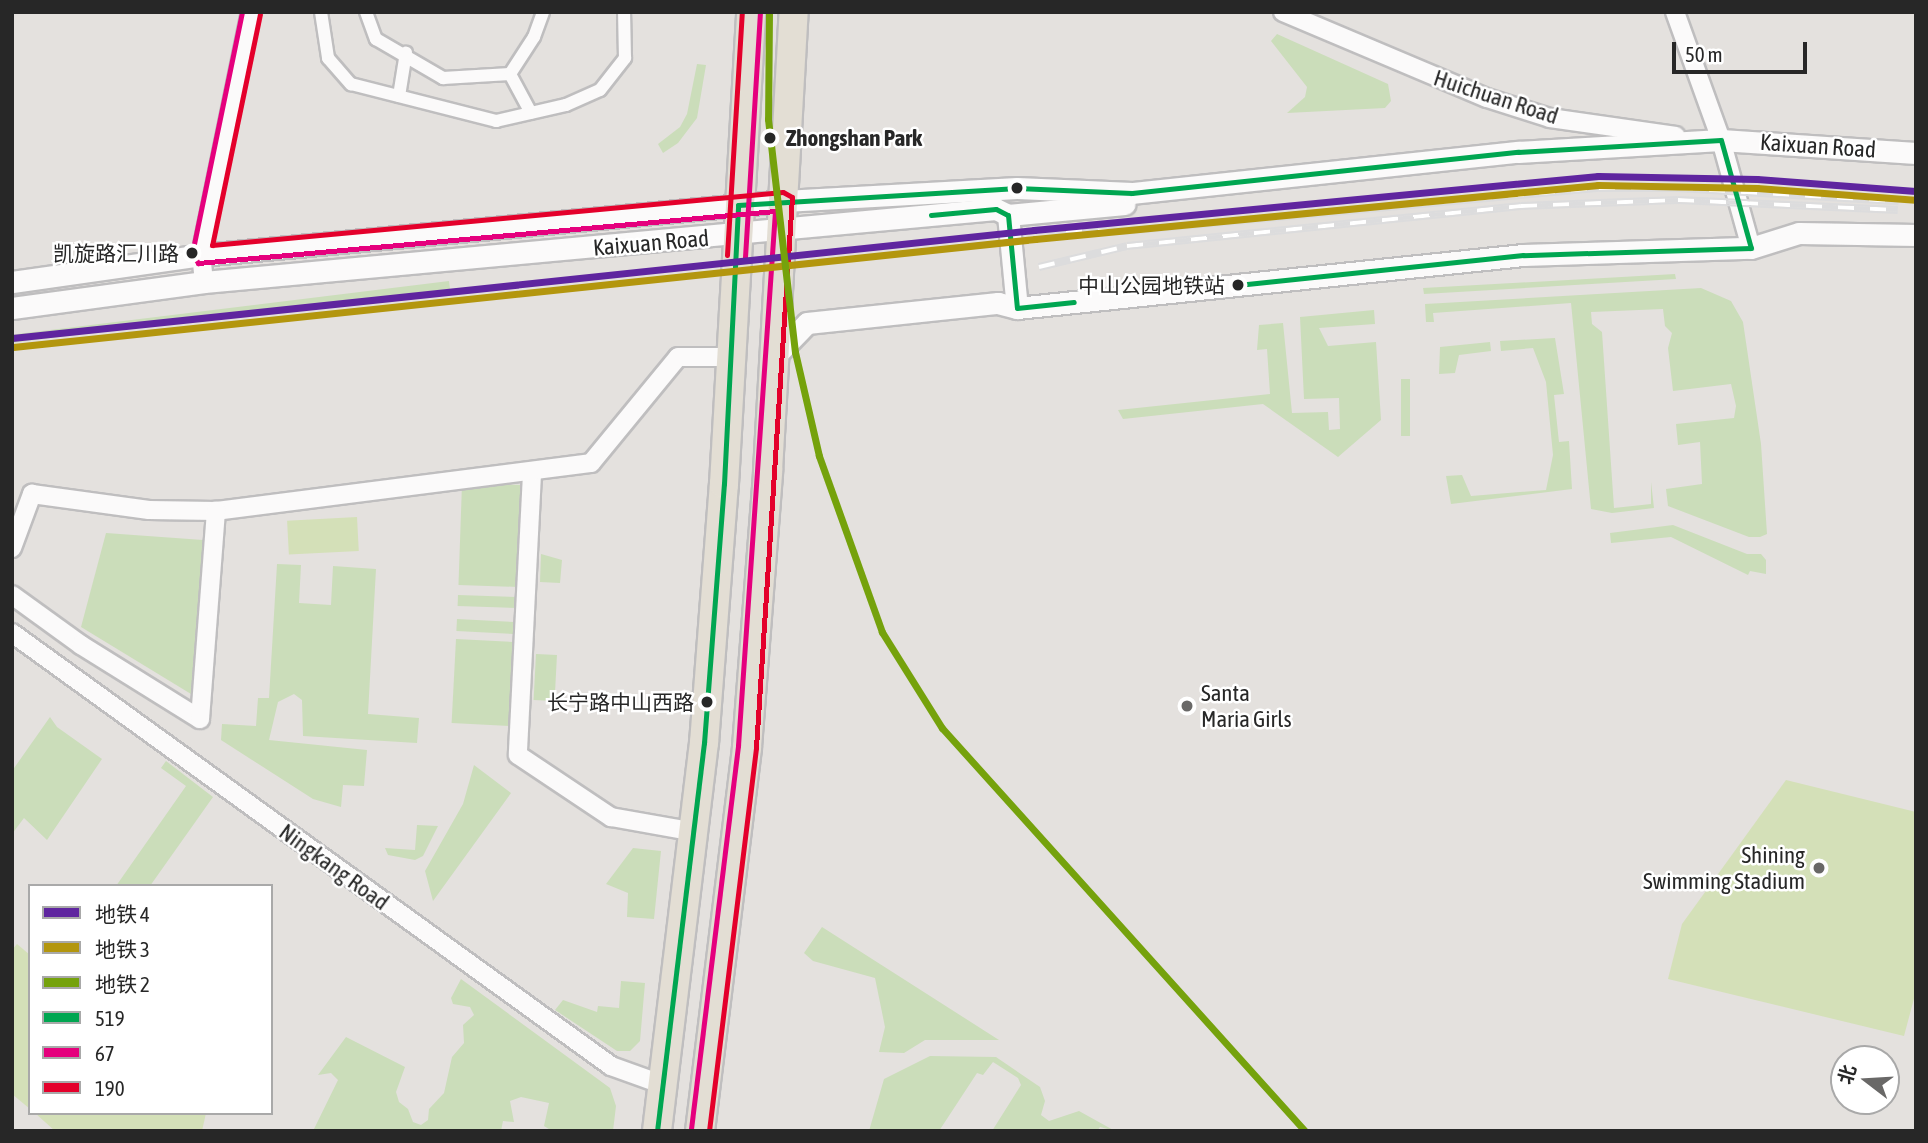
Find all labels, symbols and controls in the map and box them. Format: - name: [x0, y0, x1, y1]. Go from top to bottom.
- scale bar: [1676, 28, 1811, 72]
- text: 50 m: [1685, 42, 1723, 66]
- street label: Huichuan Road: [1430, 64, 1562, 130]
- place label: Zhongshan Park: [786, 124, 922, 152]
- marker: Zhongshan Park: [760, 128, 780, 148]
- street label: Kaixuan Road: [1759, 128, 1877, 164]
- unlabelled marker: [1010, 181, 1024, 195]
- street label: Kaixuan Road: [592, 224, 710, 262]
- place label: 凯旋路汇川路: [53, 240, 179, 266]
- marker: 凯旋路汇川路: [185, 246, 199, 260]
- place label: 中山公园地铁站: [1078, 272, 1225, 298]
- marker: 中山公园地铁站: [1231, 278, 1245, 292]
- place label: Santa Maria Girls: [1201, 679, 1292, 733]
- place label: 长宁路中山西路: [547, 689, 694, 715]
- marker: 长宁路中山西路: [700, 695, 714, 709]
- marker: Santa Maria Girls: [1179, 698, 1195, 714]
- street label: Ningkang Road: [274, 818, 394, 916]
- place label: Shining Swimming Stadium: [1643, 841, 1805, 895]
- marker: Shining Swimming Stadium: [1811, 860, 1827, 876]
- legend: [28, 884, 273, 1115]
- text: 地铁 4: [95, 902, 150, 926]
- text: 地铁 3: [95, 937, 150, 961]
- text: 地铁 2: [95, 972, 150, 996]
- text: 519: [95, 1006, 125, 1030]
- text: 67: [95, 1041, 115, 1065]
- north arrow: [1830, 1045, 1900, 1115]
- text: 北: [1834, 1062, 1860, 1087]
- text: 190: [95, 1076, 125, 1100]

